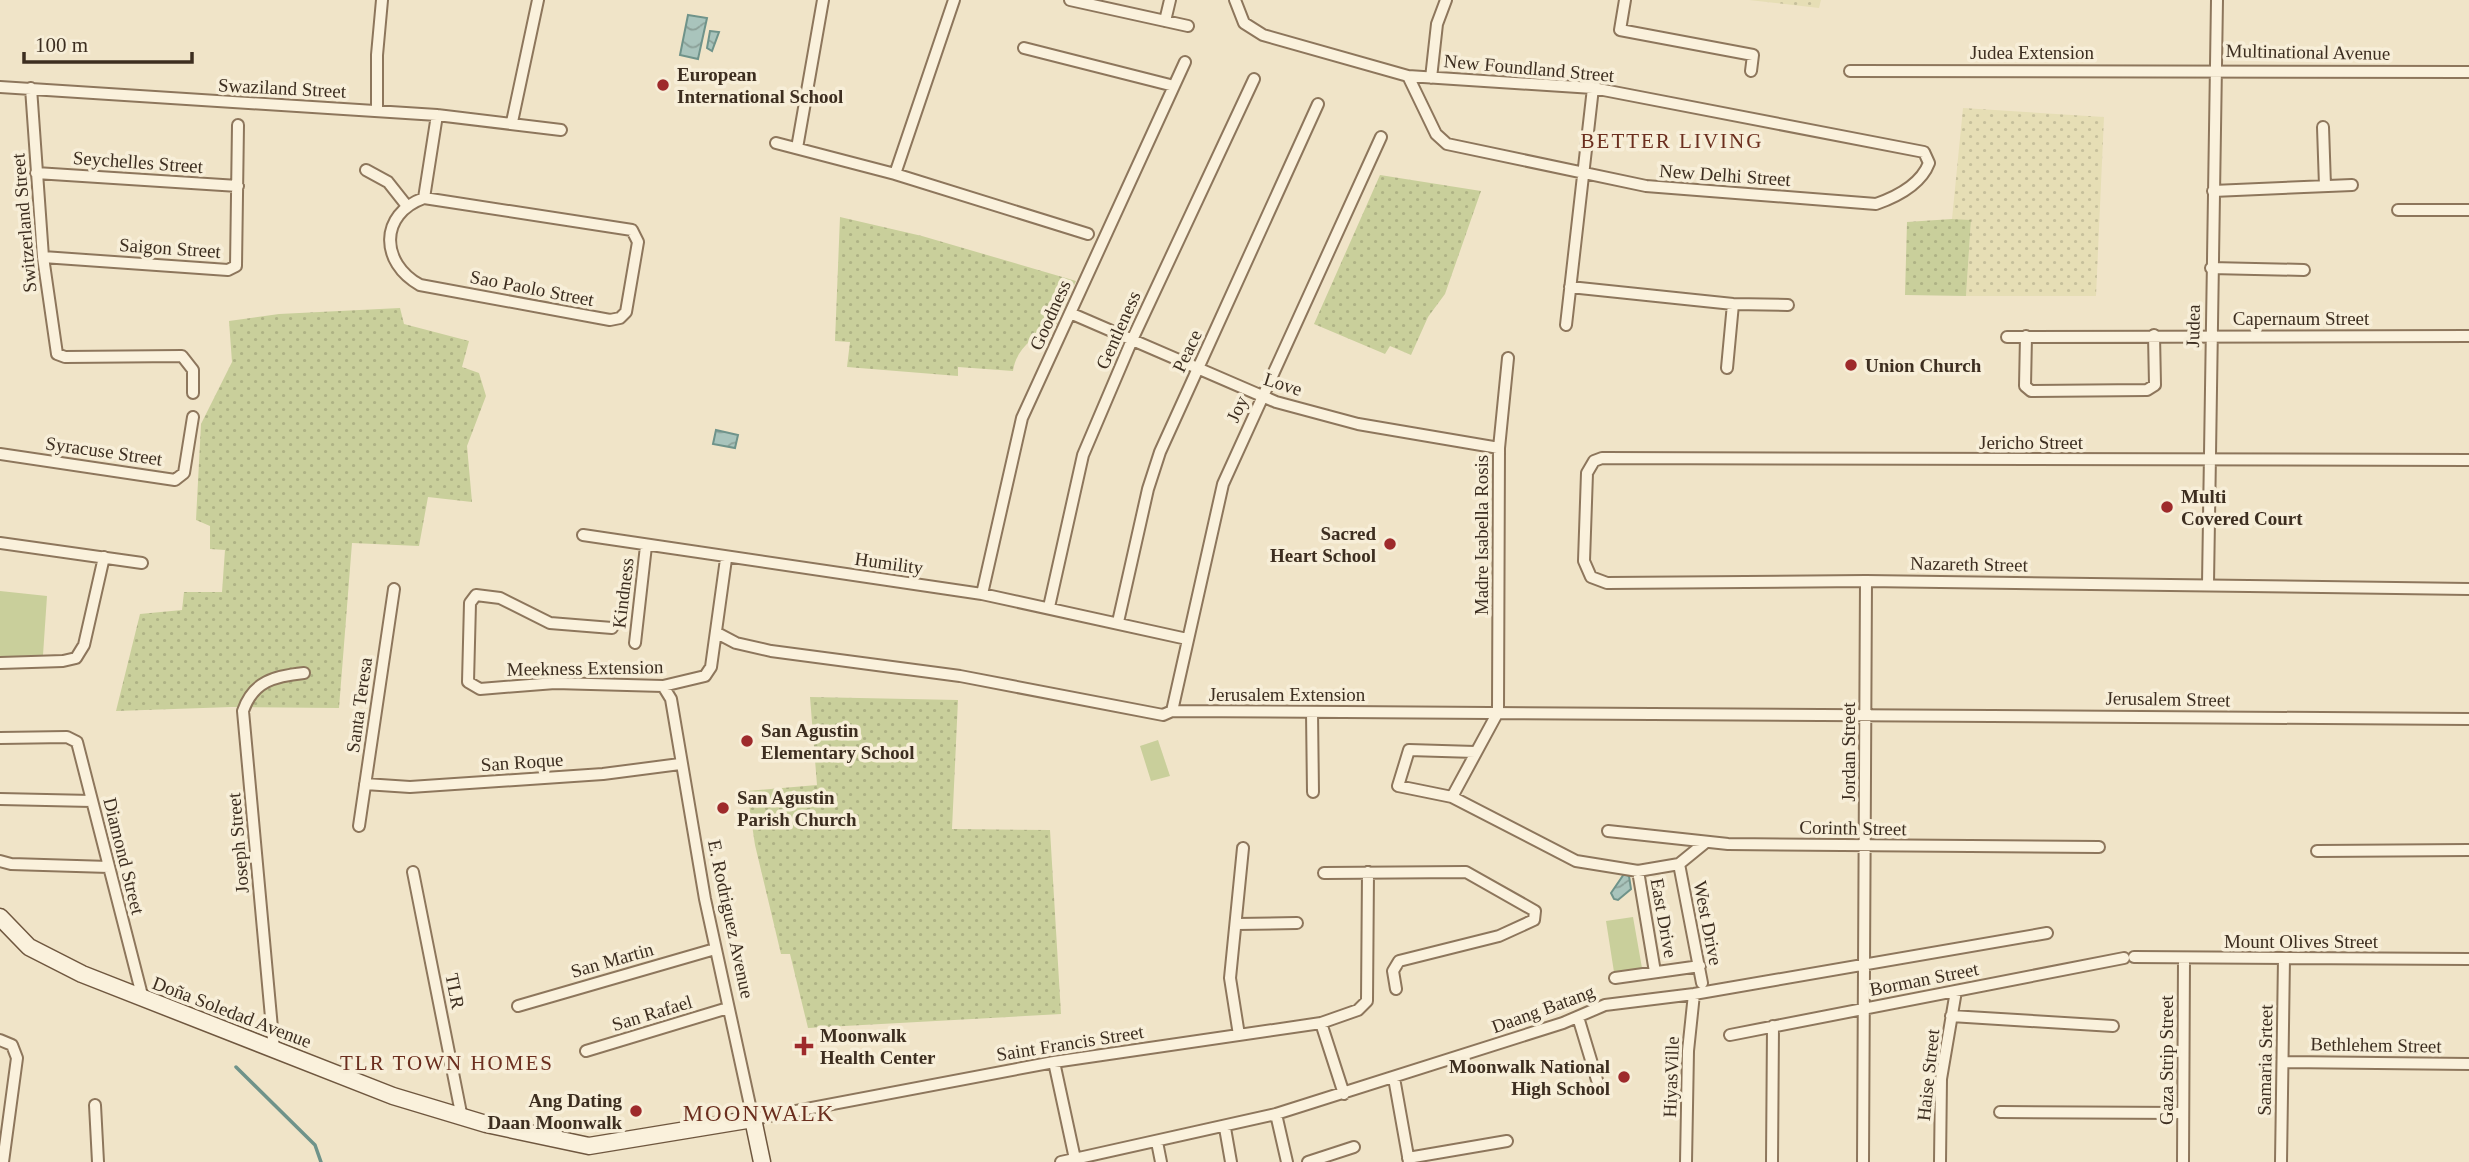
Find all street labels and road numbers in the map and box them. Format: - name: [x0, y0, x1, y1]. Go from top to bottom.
- street label: Multinational Avenue: [2225, 40, 2391, 64]
- street label: Judea Extension: [1970, 42, 2094, 63]
- street label: New Foundland Street: [1443, 50, 1616, 86]
- street label: Swaziland Street: [217, 74, 347, 102]
- street label: Seychelles Street: [72, 147, 204, 177]
- street label: Switzerland Street: [7, 152, 41, 294]
- street label: New Delhi Street: [1658, 160, 1792, 190]
- street label: Saigon Street: [118, 234, 222, 262]
- street label: Sao Paolo Street: [468, 266, 596, 310]
- street label: Goodness: [1025, 276, 1075, 354]
- street label: Gentleness: [1091, 288, 1145, 372]
- street label: Judea: [2182, 304, 2204, 348]
- street label: Capernaum Street: [2233, 308, 2370, 329]
- street label: Peace: [1168, 326, 1206, 376]
- street label: Love: [1261, 368, 1305, 400]
- street label: Joy: [1222, 392, 1252, 425]
- street label: Syracuse Street: [44, 432, 164, 470]
- street label: Jericho Street: [1979, 432, 2084, 453]
- street label: Madre Isabella Rosis: [1471, 455, 1492, 615]
- street label: Humility: [854, 548, 925, 578]
- street label: Nazareth Street: [1910, 552, 2029, 576]
- street label: Kindness: [608, 557, 638, 629]
- street label: Santa Teresa: [342, 655, 376, 754]
- street label: Meekness Extension: [506, 656, 664, 680]
- street label: Jerusalem Extension: [1209, 684, 1366, 705]
- street label: Jerusalem Street: [2105, 687, 2231, 711]
- street label: Jordan Street: [1838, 701, 1859, 802]
- street label: San Roque: [480, 749, 564, 775]
- street label: Joseph Street: [223, 791, 253, 894]
- street label: Diamond Street: [99, 795, 149, 917]
- street label: Corinth Street: [1799, 817, 1907, 839]
- street label: E. Rodriguez Avenue: [704, 838, 758, 1000]
- street label: East Drive: [1647, 876, 1681, 960]
- street label: West Drive: [1690, 879, 1726, 967]
- street label: Mount Olives Street: [2224, 931, 2379, 952]
- street label: San Martin: [568, 938, 656, 982]
- street label: Borman Street: [1868, 958, 1981, 1000]
- street label: TLR: [441, 971, 469, 1011]
- street label: Doña Soledad Avenue: [150, 972, 314, 1052]
- street label: Daang Batang: [1489, 980, 1598, 1037]
- street label: San Rafael: [609, 991, 695, 1035]
- street label: Gaza Strip Street: [2156, 994, 2177, 1125]
- street label: Samaria Srteet: [2254, 1003, 2276, 1116]
- street label: Saint Francis Street: [995, 1021, 1146, 1065]
- street label: Haise Street: [1913, 1027, 1943, 1122]
- street label: Bethlehem Street: [2310, 1033, 2443, 1057]
- street label: HiyasVille: [1659, 1036, 1683, 1118]

